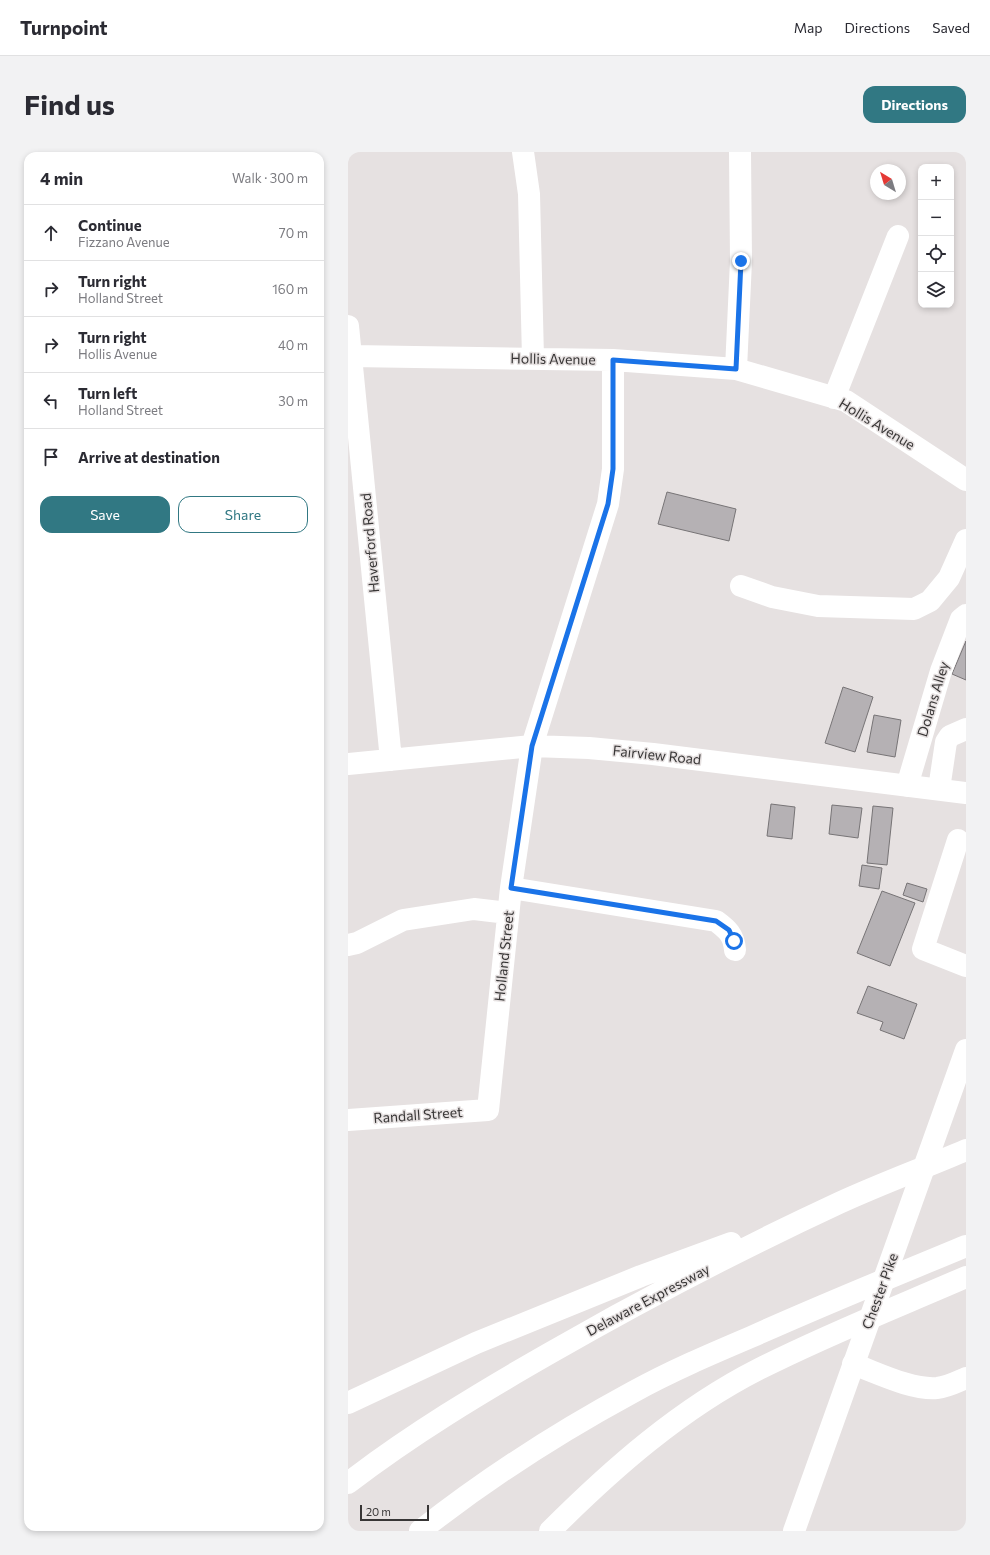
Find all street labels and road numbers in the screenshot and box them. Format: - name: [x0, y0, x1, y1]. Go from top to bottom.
- street label: Hollis Avenue: [510, 349, 596, 368]
- street label: Hollis Avenue: [836, 394, 918, 453]
- street label: Haverford Road: [357, 493, 382, 594]
- street label: Dolans Alley: [913, 659, 952, 739]
- street label: Fairview Road: [612, 741, 702, 768]
- street label: Holland Street: [490, 909, 517, 1002]
- street label: Randall Street: [373, 1103, 463, 1126]
- street label: Chester Pike: [858, 1250, 901, 1331]
- street label: Delaware Expressway: [583, 1260, 712, 1339]

